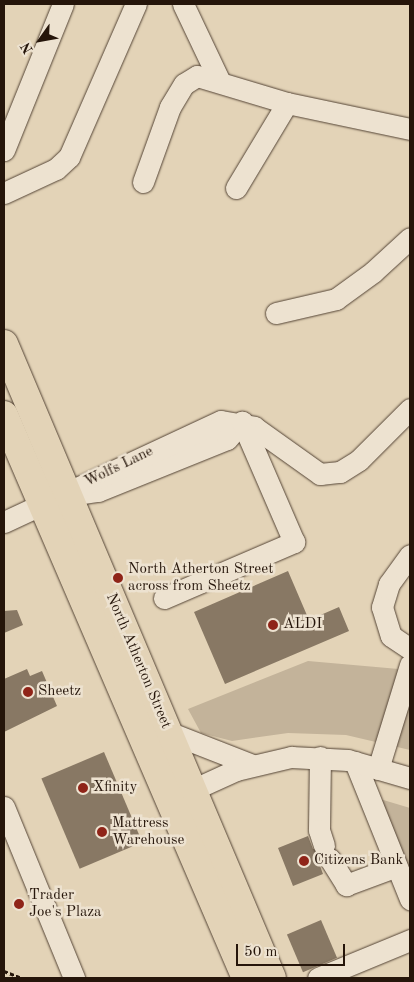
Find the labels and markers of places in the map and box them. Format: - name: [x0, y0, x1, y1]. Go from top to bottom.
- place label: North Atherton Street across from Sheetz: [128, 560, 273, 595]
- marker: North Atherton Street across from Sheetz: [112, 572, 124, 584]
- place label: ALDI: [283, 616, 322, 634]
- marker: ALDI: [267, 619, 279, 631]
- place label: Sheetz: [38, 683, 81, 701]
- marker: Sheetz: [22, 686, 34, 698]
- place label: Xfinity: [93, 779, 138, 797]
- marker: Xfinity: [77, 782, 89, 794]
- place label: Mattress Warehouse: [112, 814, 184, 849]
- marker: Mattress Warehouse: [96, 826, 108, 838]
- place label: Citizens Bank: [314, 852, 403, 870]
- marker: Citizens Bank: [298, 855, 310, 867]
- place label: Trader Joe's Plaza: [29, 886, 101, 921]
- marker: Trader Joe's Plaza: [13, 898, 25, 910]

